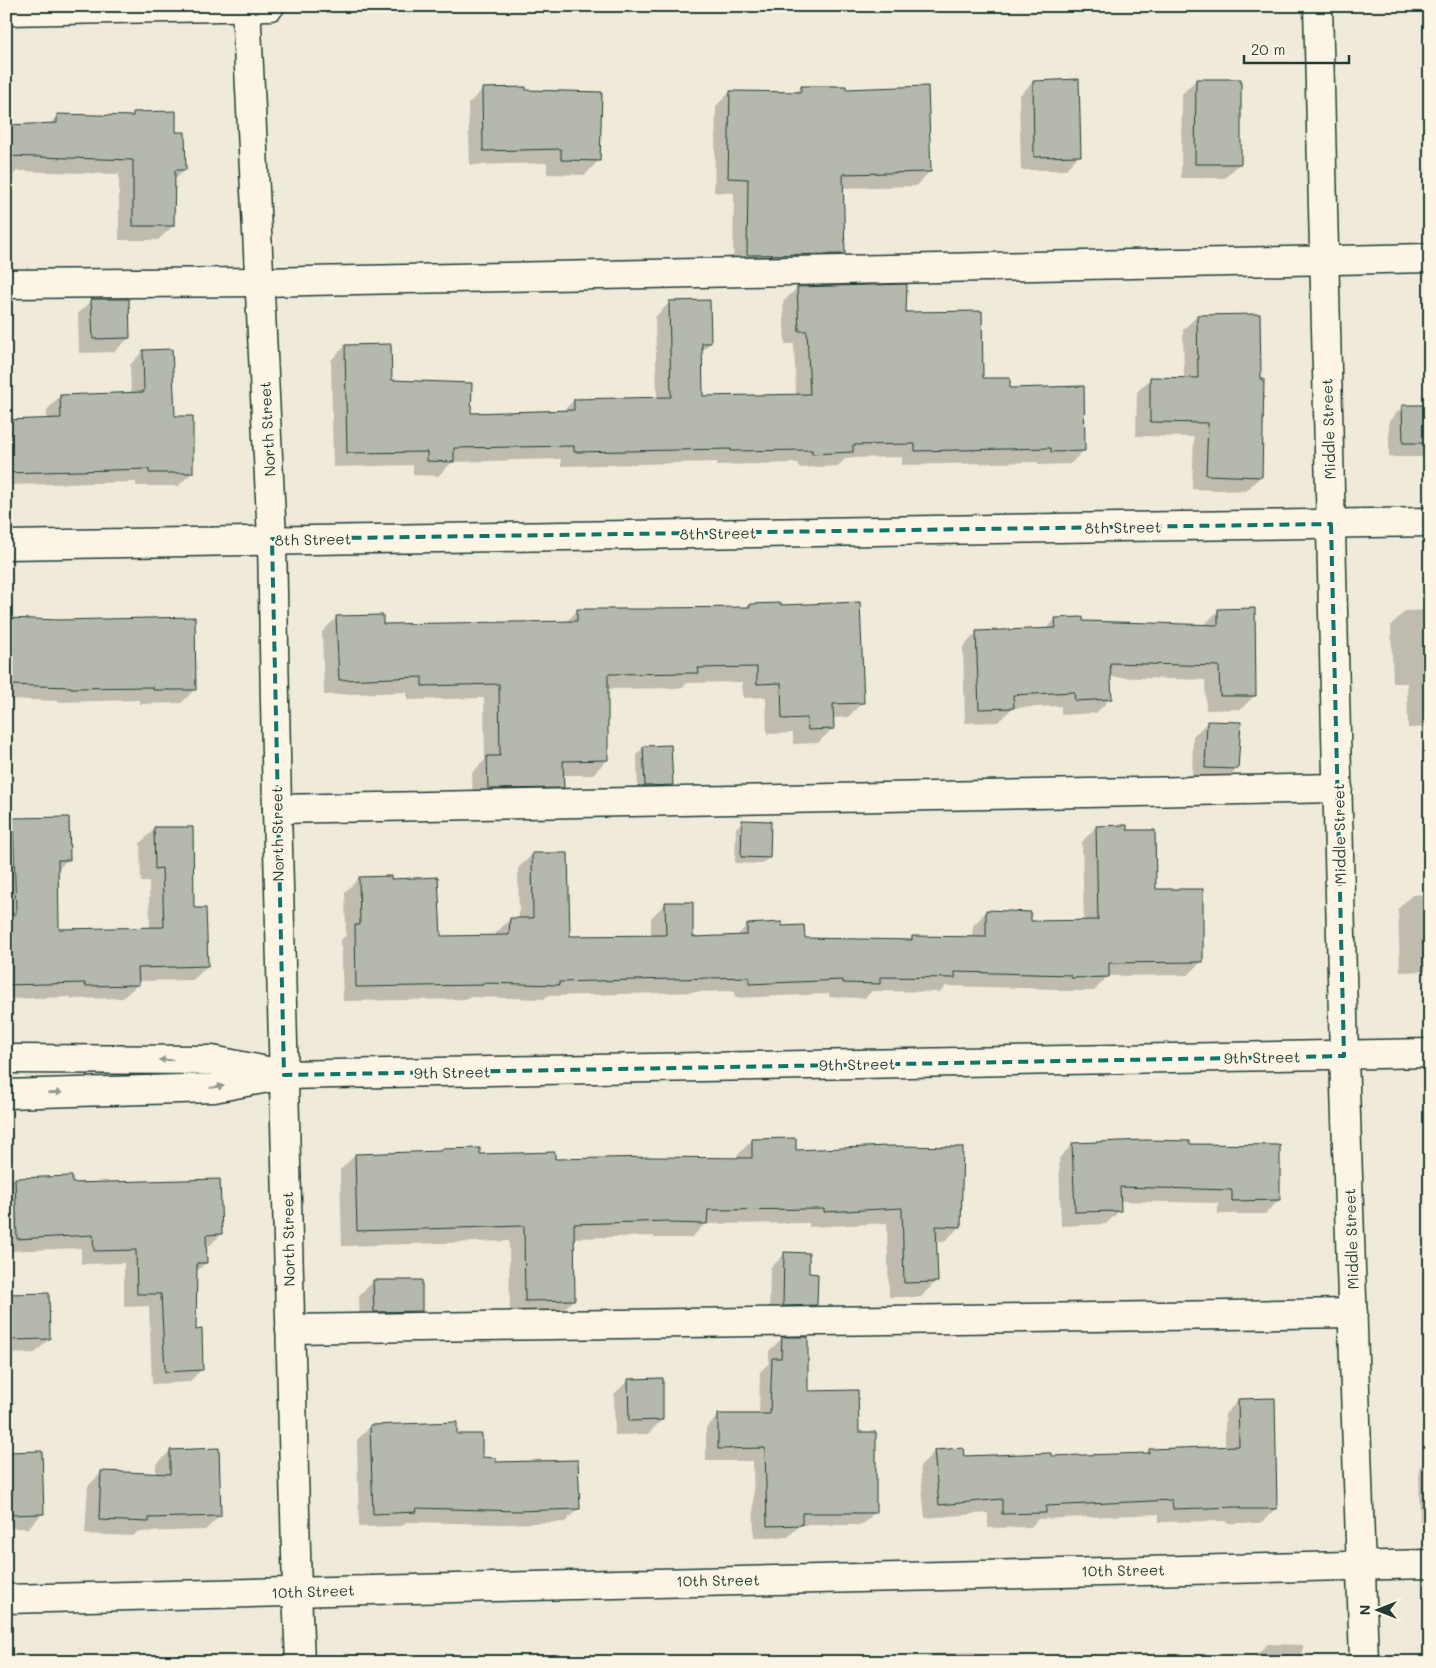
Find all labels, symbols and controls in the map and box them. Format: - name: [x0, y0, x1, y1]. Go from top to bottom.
- scale bar: [1244, 32, 1348, 64]
- text: 20 m: [1251, 39, 1285, 59]
- street label: Middle Street: [1316, 378, 1340, 480]
- street label: North Street: [255, 381, 279, 477]
- street label: 8th Street: [1084, 516, 1162, 538]
- street label: 8th Street: [679, 522, 757, 544]
- street label: 8th Street: [274, 528, 352, 550]
- street label: Middle Street: [1328, 783, 1350, 885]
- street label: North Street: [266, 786, 288, 882]
- street label: 9th Street: [1224, 1046, 1300, 1068]
- street label: 9th Street: [819, 1053, 895, 1075]
- one-way arrow: [158, 1056, 174, 1064]
- street label: 9th Street: [414, 1061, 490, 1083]
- one-way arrow: [210, 1083, 226, 1091]
- one-way arrow: [47, 1089, 63, 1097]
- street label: Middle Street: [1339, 1188, 1363, 1290]
- street label: North Street: [277, 1191, 299, 1287]
- street label: 10th Street: [1081, 1559, 1165, 1581]
- street label: 10th Street: [676, 1569, 760, 1591]
- street label: 10th Street: [271, 1580, 355, 1602]
- north arrow: [1354, 1586, 1404, 1636]
- text: N: [1355, 1605, 1374, 1615]

